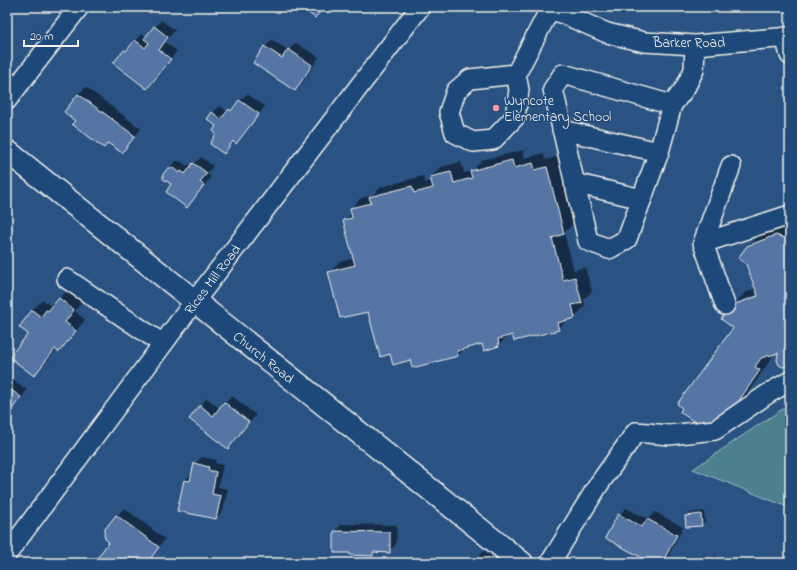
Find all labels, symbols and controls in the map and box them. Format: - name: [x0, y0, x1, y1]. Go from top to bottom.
- scale bar: [24, 22, 78, 48]
- text: 20 m: [30, 28, 53, 46]
- street label: Barker Road: [652, 33, 725, 54]
- place label: Wyncote Elementary School: [504, 91, 611, 129]
- marker: Wyncote Elementary School: [491, 103, 501, 113]
- street label: Rices Mill Road: [180, 240, 247, 319]
- street label: Church Road: [228, 327, 298, 390]

